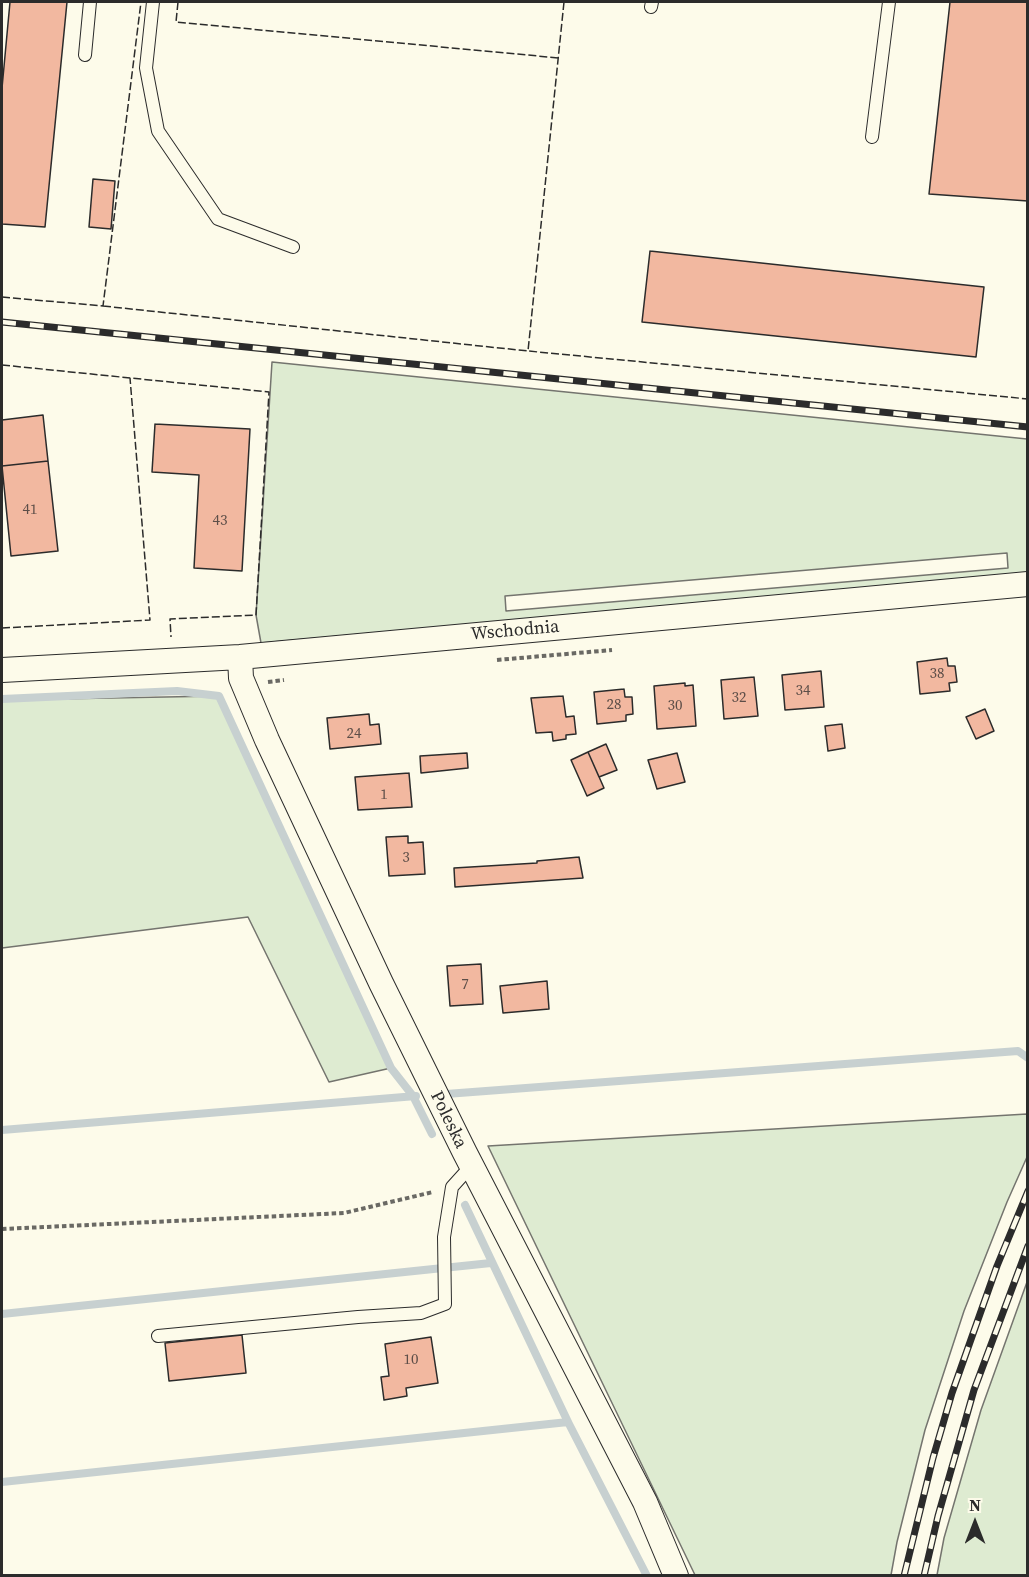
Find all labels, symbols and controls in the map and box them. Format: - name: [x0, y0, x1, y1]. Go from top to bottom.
- house number: 41: [23, 501, 37, 519]
- house number: 43: [213, 512, 227, 530]
- street label: Wschodnia: [470, 616, 560, 646]
- house number: 38: [930, 665, 944, 683]
- house number: 34: [796, 682, 810, 700]
- house number: 32: [732, 689, 746, 707]
- house number: 28: [607, 696, 621, 714]
- house number: 30: [668, 697, 682, 715]
- house number: 24: [347, 725, 361, 743]
- house number: 1: [380, 786, 388, 804]
- house number: 3: [402, 849, 410, 867]
- house number: 7: [461, 976, 469, 994]
- street label: Poleska: [425, 1088, 471, 1152]
- house number: 10: [404, 1351, 418, 1369]
- north arrow: [945, 1493, 1005, 1553]
- text: N: [969, 1494, 981, 1516]

